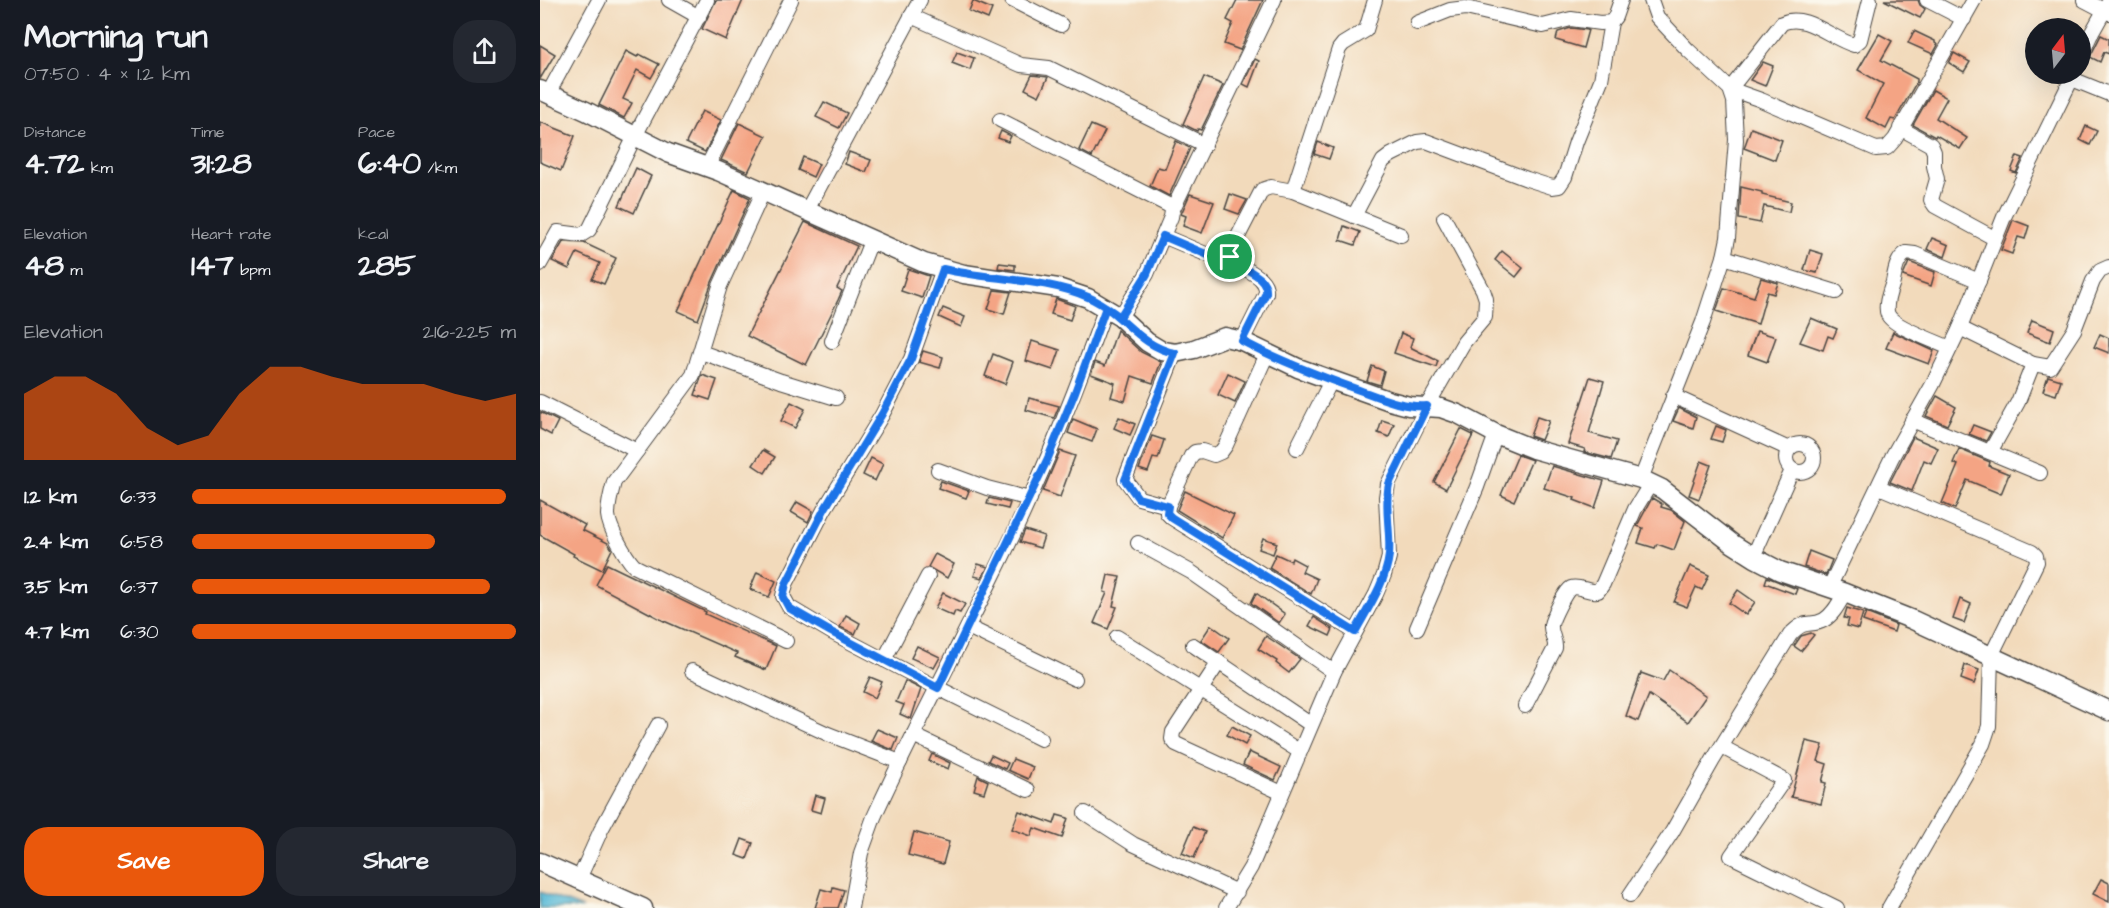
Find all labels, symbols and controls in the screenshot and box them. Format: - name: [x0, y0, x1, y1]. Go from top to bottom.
- text: Morning run: [24, 14, 208, 60]
- north arrow: [2025, 18, 2091, 84]
- map controls: [2025, 18, 2091, 84]
- button: share: [453, 20, 516, 83]
- text: 07:50 · 4 × 1.2 km: [24, 60, 190, 88]
- text: Distance: [24, 121, 86, 143]
- text: Time: [191, 121, 225, 143]
- text: Pace: [358, 121, 395, 143]
- text: 4.72: [24, 143, 84, 185]
- text: 31:28: [191, 143, 252, 185]
- text: 6:40: [358, 143, 421, 185]
- text: km: [84, 157, 113, 179]
- text: /km: [421, 157, 457, 179]
- text: Elevation: [24, 223, 87, 245]
- text: Heart rate: [191, 223, 271, 245]
- text: kcal: [358, 223, 389, 245]
- pin: [1204, 231, 1255, 282]
- icon: arrive: [1213, 240, 1246, 273]
- text: 48: [24, 245, 64, 287]
- text: 147: [191, 245, 234, 287]
- text: 285: [358, 245, 416, 287]
- text: m: [64, 259, 83, 281]
- text: bpm: [234, 259, 270, 281]
- text: Elevation: [24, 318, 103, 346]
- text: 216–225 m: [423, 318, 516, 346]
- text: 1.2 km: [24, 483, 77, 511]
- text: 6:33: [120, 483, 156, 511]
- text: 2.4 km: [24, 528, 88, 556]
- text: 6:58: [120, 528, 163, 556]
- text: 3.5 km: [24, 573, 87, 601]
- text: 6:37: [120, 573, 158, 601]
- text: 4.7 km: [24, 618, 89, 646]
- text: 6:30: [120, 618, 159, 646]
- button: Save: [24, 827, 264, 896]
- button: Share: [276, 827, 516, 896]

